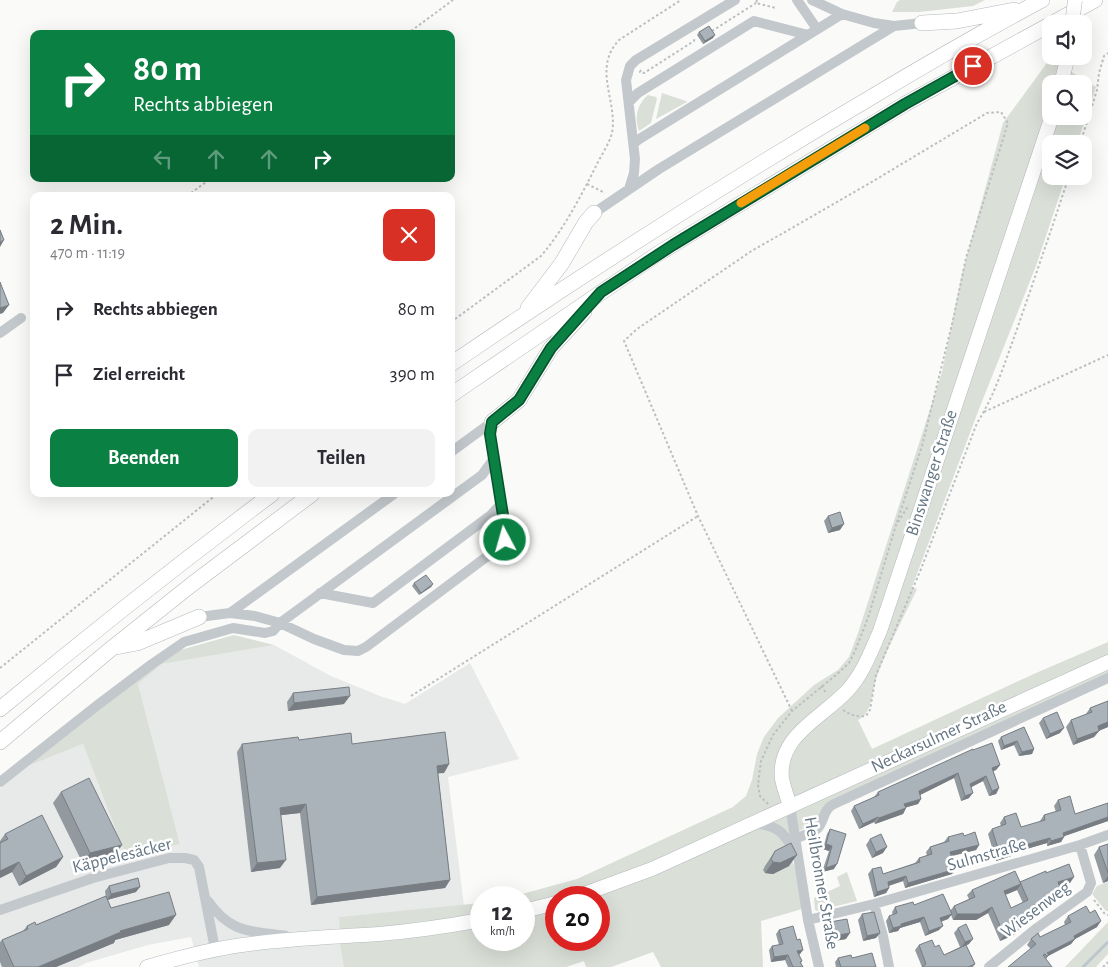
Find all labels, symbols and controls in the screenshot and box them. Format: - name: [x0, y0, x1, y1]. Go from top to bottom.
- map controls: [1042, 15, 1092, 185]
- button: sound: [1042, 15, 1092, 65]
- pin: [952, 45, 994, 87]
- icon: right: [50, 50, 115, 115]
- text: 80 m: [133, 52, 202, 87]
- icon: arrive: [959, 52, 987, 80]
- button: search: [1042, 75, 1092, 125]
- text: Rechts abbiegen: [133, 93, 274, 115]
- button: layers: [1042, 135, 1092, 185]
- icon: left: [149, 145, 177, 173]
- icon: ahead: [202, 145, 230, 173]
- icon: ahead: [255, 145, 283, 173]
- icon: right: [308, 145, 336, 173]
- button: close: [383, 209, 435, 261]
- text: 2 Min.: [50, 210, 123, 240]
- text: 470 m · 11:19: [50, 245, 125, 261]
- icon: right: [50, 296, 78, 324]
- text: Rechts abbiegen: [93, 300, 218, 319]
- text: 80 m: [398, 300, 435, 319]
- icon: arrive: [50, 361, 78, 389]
- text: Ziel erreicht: [93, 365, 185, 384]
- text: 390 m: [390, 365, 435, 384]
- street label: Binswanger Straße: [903, 408, 961, 538]
- button: Beenden: [50, 429, 238, 487]
- button: Teilen: [248, 429, 435, 487]
- position arrow: [478, 513, 530, 565]
- street label: Neckarsulmer Straße: [868, 698, 1010, 776]
- street label: Heilbronner Straße: [800, 815, 842, 951]
- street label: Käppelesäcker: [71, 835, 173, 877]
- street label: Sulmstraße: [946, 835, 1028, 875]
- street label: Wiesenweg: [998, 878, 1074, 942]
- speed limit sign: 20: [545, 886, 610, 951]
- text: 12: [492, 900, 513, 925]
- text: km/h: [490, 925, 515, 937]

